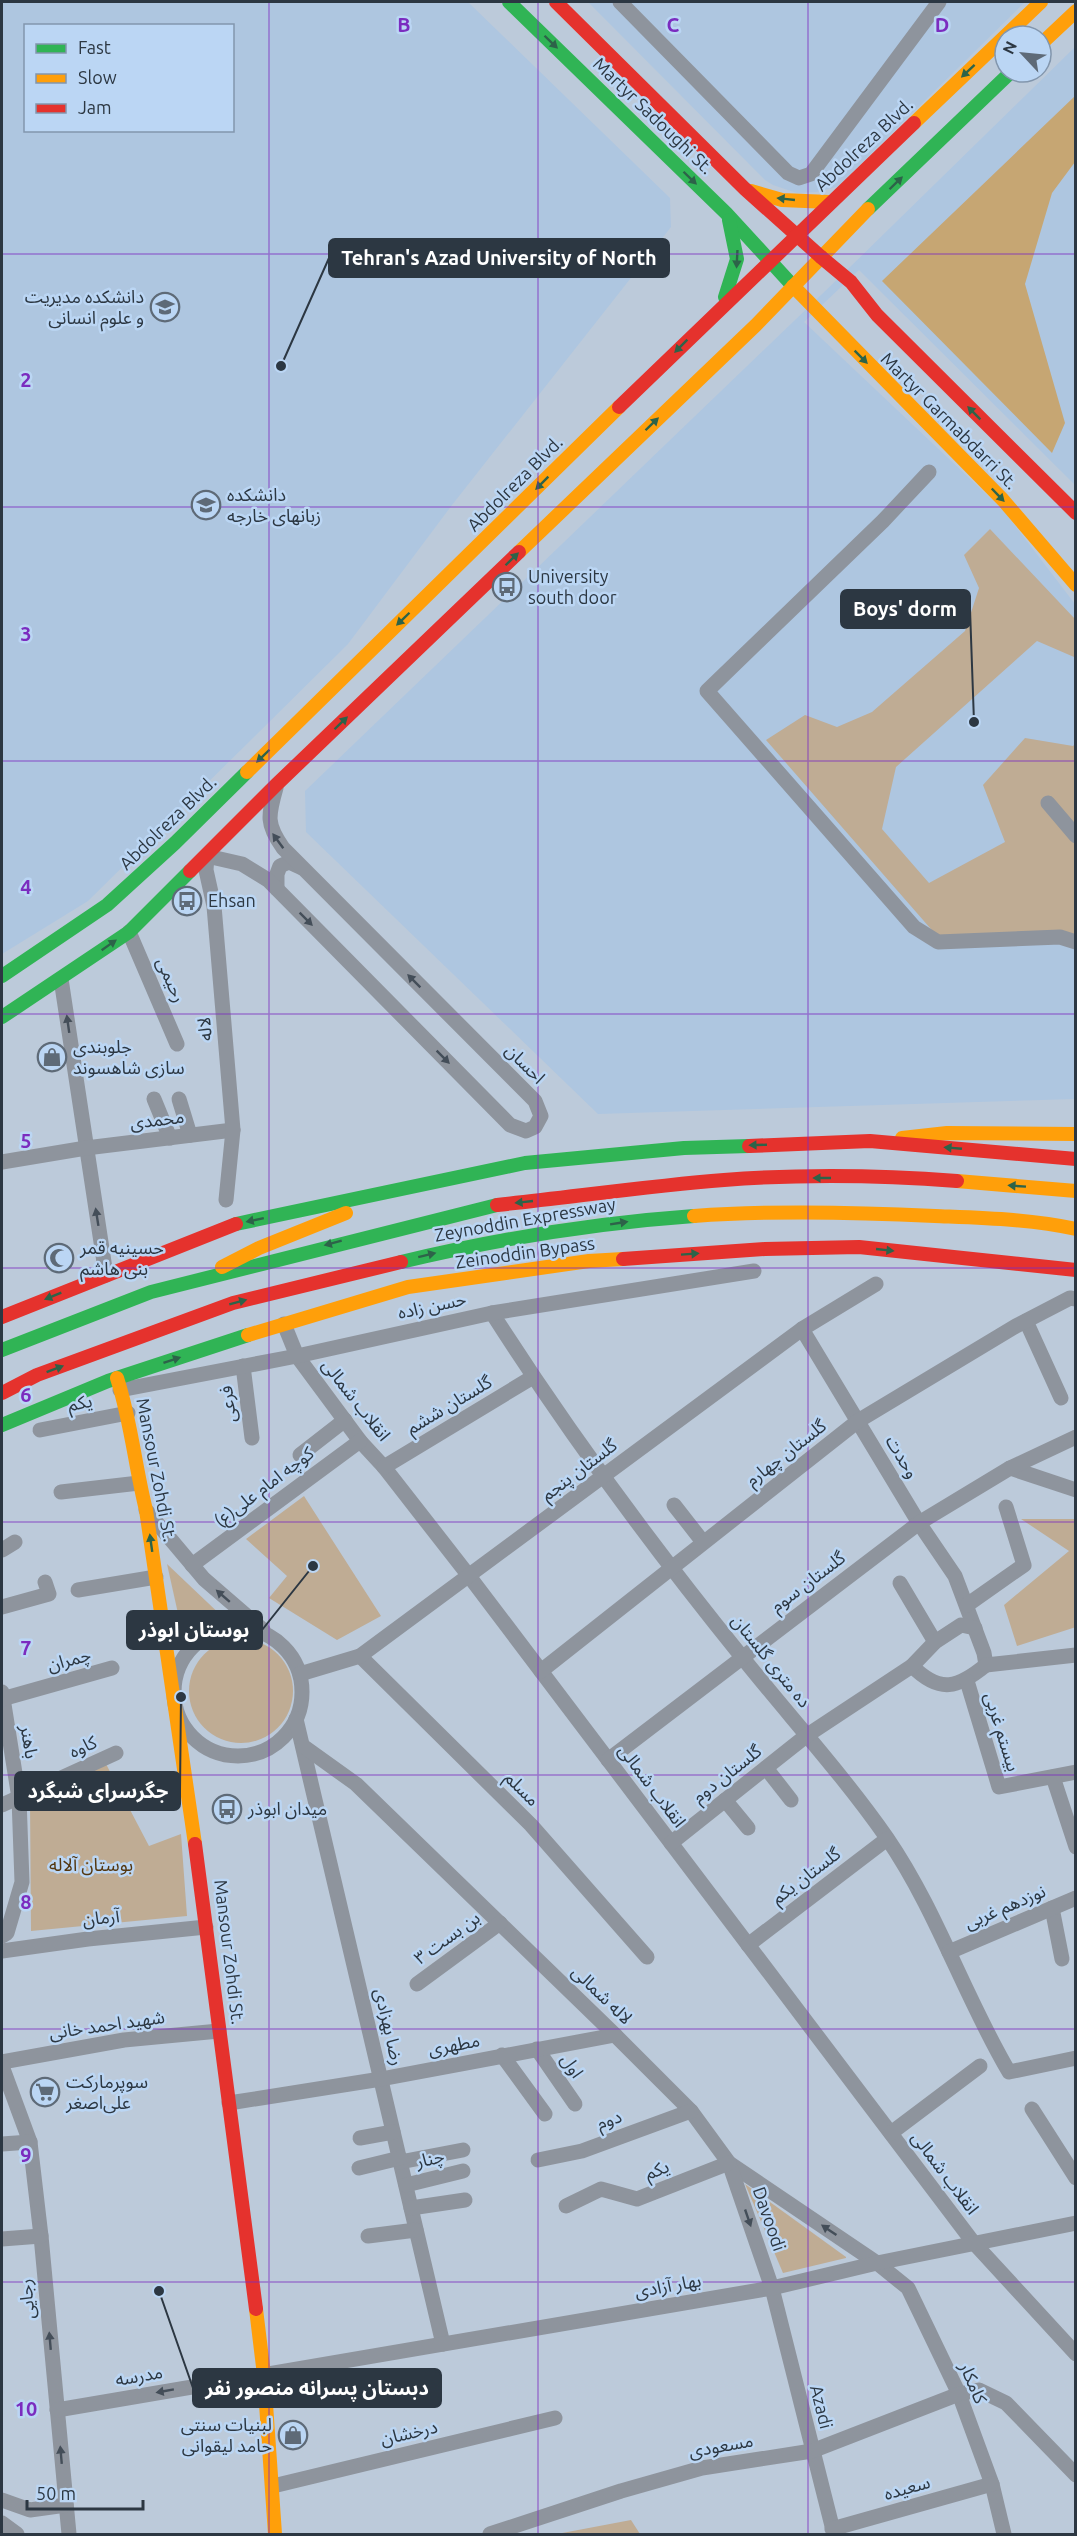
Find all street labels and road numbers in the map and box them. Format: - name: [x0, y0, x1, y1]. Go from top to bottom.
- street label: Martyr Sadoughi St.: [590, 53, 718, 178]
- street label: Abdolreza Blvd.: [810, 94, 916, 195]
- street label: Martyr Garmabdarri St.: [877, 348, 1022, 493]
- street label: Abdolreza Blvd.: [463, 432, 566, 535]
- street label: Abdolreza Blvd.: [115, 771, 220, 873]
- street label: رحیمی: [152, 954, 190, 1006]
- street label: لاله: [193, 1016, 215, 1042]
- street label: احسان: [500, 1039, 550, 1089]
- street label: محمدی: [129, 1106, 185, 1134]
- street label: Zeynoddin Expressway: [433, 1193, 617, 1245]
- street label: Zeinoddin Bypass: [454, 1232, 596, 1272]
- street label: حسن زاده: [396, 1288, 468, 1324]
- street label: انقلاب شمالی: [317, 1354, 395, 1446]
- street label: گلستان ششم: [402, 1371, 497, 1441]
- street label: فرعی: [215, 1384, 241, 1424]
- street label: یکم: [66, 1390, 95, 1418]
- street label: Mansour Zohdi St.: [133, 1396, 181, 1543]
- street label: گلستان چهارم: [741, 1414, 833, 1494]
- street label: وحدت: [882, 1432, 923, 1482]
- street label: گلستان پنجم: [537, 1434, 623, 1507]
- street label: کوچه امام علی(ع): [210, 1442, 321, 1534]
- street label: گلستان سوم: [766, 1546, 852, 1620]
- street label: ده متری گلستان: [727, 1610, 815, 1712]
- street label: چمران: [45, 1644, 93, 1676]
- street label: بیستم غربی: [978, 1690, 1024, 1775]
- street label: باهنر: [15, 1723, 43, 1760]
- street label: کاوه: [66, 1731, 100, 1762]
- street label: انقلاب شمالی: [614, 1740, 690, 1832]
- street label: گلستان دوم: [688, 1740, 768, 1810]
- street label: مسلم: [499, 1767, 544, 1812]
- street label: گلستان یکم: [767, 1842, 847, 1911]
- street label: Mansour Zohdi St.: [211, 1878, 249, 2025]
- street label: نوزدهم غربی: [961, 1880, 1050, 1936]
- street label: آرمان: [81, 1905, 121, 1931]
- street label: بن بست ۳: [410, 1907, 484, 1969]
- street label: لاله شمالی: [567, 1961, 637, 2029]
- street label: رضا بهزادی: [369, 1986, 409, 2068]
- street label: شهید احمد خانی: [48, 2006, 166, 2044]
- street label: مطهری: [426, 2029, 482, 2061]
- street label: اول: [556, 2050, 588, 2082]
- street label: دوم: [593, 2105, 626, 2137]
- street label: انقلاب شمالی: [907, 2127, 983, 2219]
- street label: چنار: [413, 2145, 446, 2173]
- street label: یکم: [642, 2155, 673, 2187]
- street label: Davoodi: [750, 2184, 790, 2253]
- street label: بهار آزادی: [633, 2269, 703, 2303]
- street label: رجایی: [14, 2278, 40, 2320]
- street label: کامکار: [954, 2358, 992, 2408]
- street label: مدرسه: [113, 2361, 165, 2391]
- street label: Azadi: [807, 2383, 837, 2431]
- street label: درخشان: [378, 2416, 440, 2450]
- street label: مسعودی: [687, 2430, 755, 2462]
- street label: سعیده: [881, 2471, 932, 2503]

